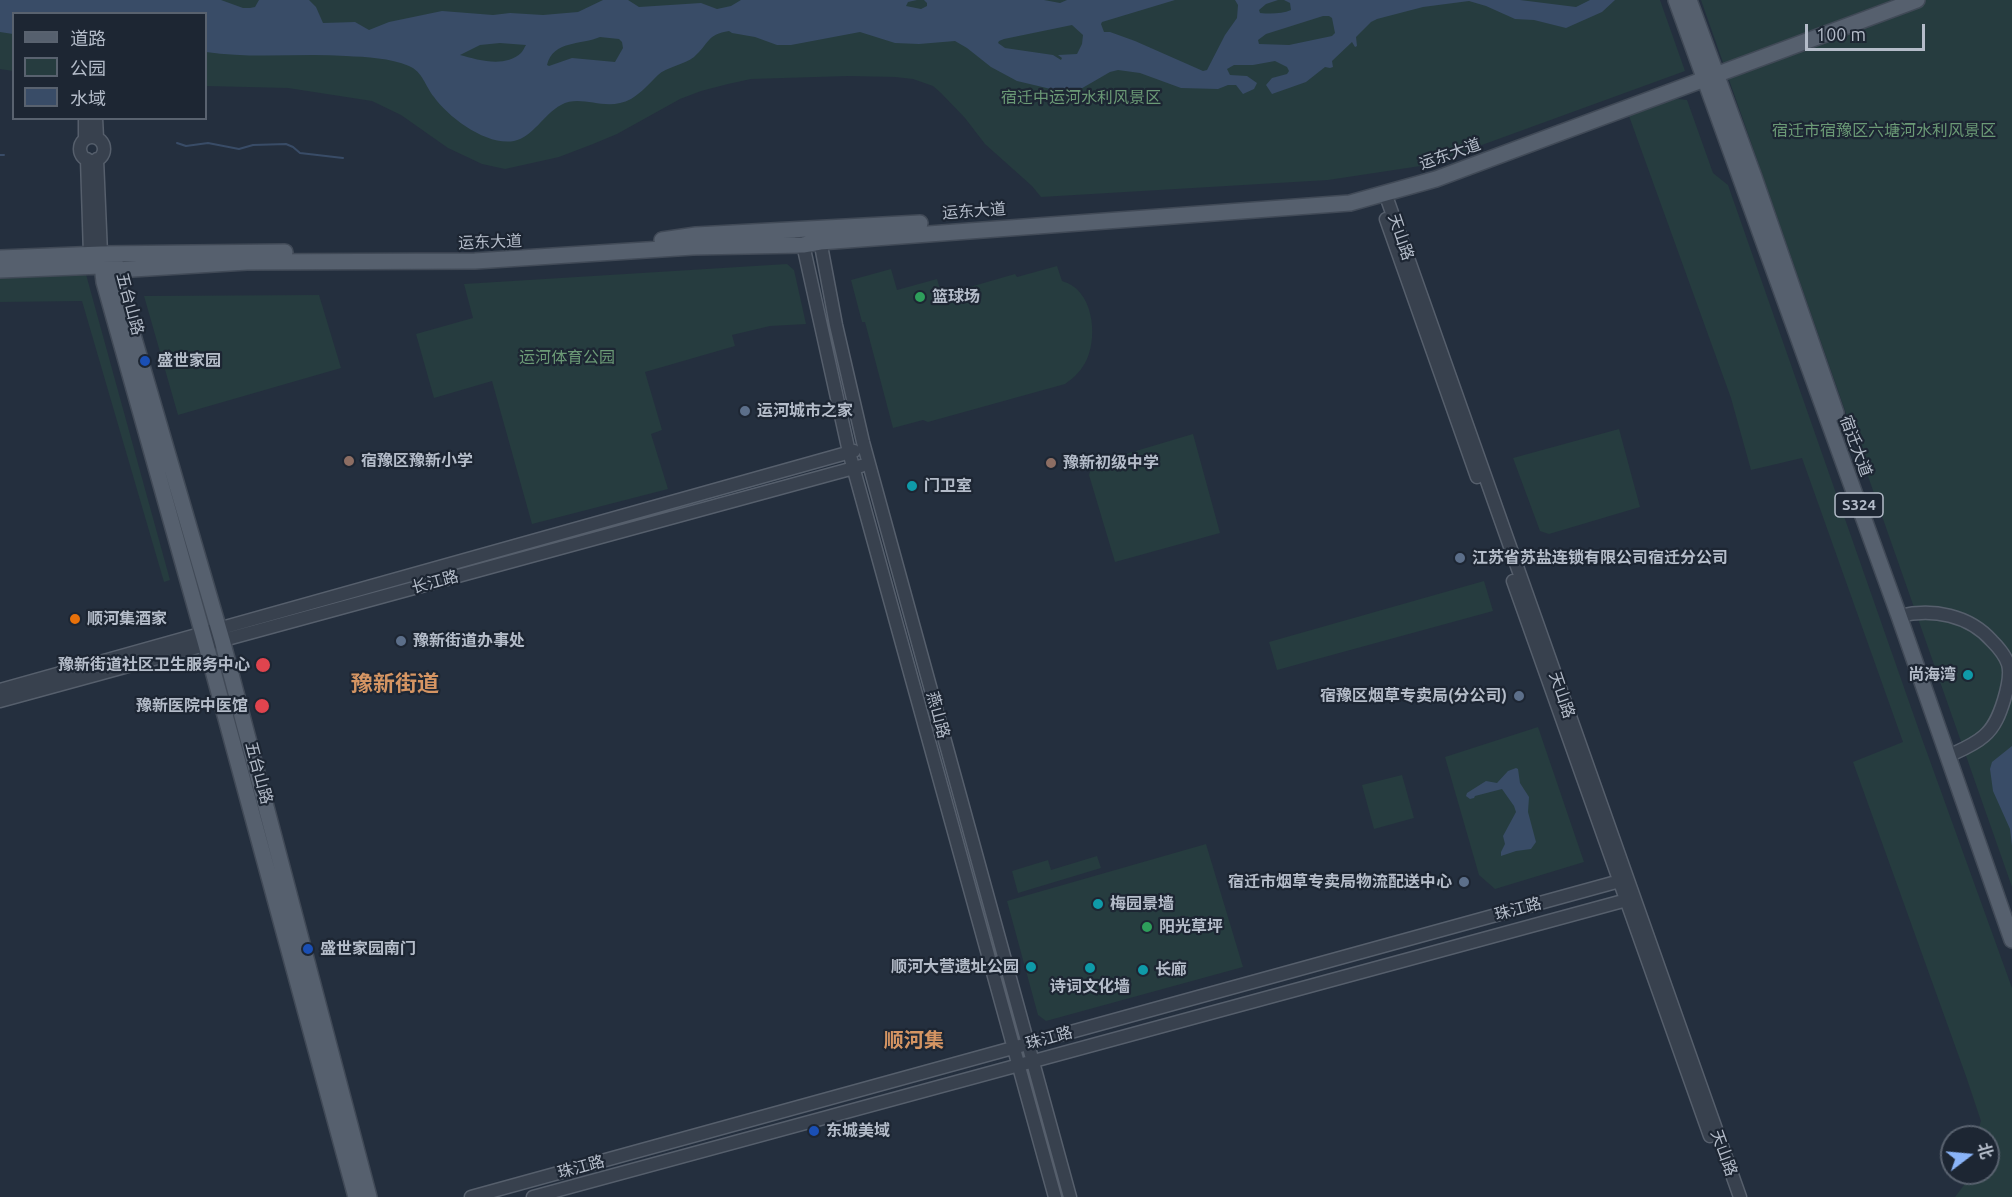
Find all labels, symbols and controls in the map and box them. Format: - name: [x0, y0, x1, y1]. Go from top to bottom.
- legend: [12, 12, 207, 120]
- scale bar: [1808, 12, 1928, 50]
- text: 100 m: [1816, 24, 1866, 44]
- text: 道路: [70, 28, 106, 48]
- text: 公园: [70, 58, 106, 78]
- text: 水域: [70, 88, 106, 108]
- park label: 宿迁中运河水利风景区: [1001, 88, 1161, 108]
- park label: 宿迁市宿豫区六塘河水利风景区: [1772, 121, 1996, 141]
- street label: 运东大道: [1417, 135, 1483, 173]
- street label: 运东大道: [941, 199, 1007, 223]
- street label: 天山路: [1384, 211, 1418, 263]
- street label: 运东大道: [458, 231, 522, 253]
- street label: 五台山路: [112, 271, 148, 337]
- place label: 篮球场: [932, 287, 980, 307]
- marker: 篮球场: [913, 290, 927, 304]
- park label: 运河体育公园: [519, 348, 615, 368]
- place label: 盛世家园: [157, 351, 221, 371]
- marker: 盛世家园: [138, 354, 152, 368]
- place label: 运河城市之家: [757, 401, 853, 421]
- marker: 运河城市之家: [738, 404, 752, 418]
- street label: 宿迁大道: [1836, 413, 1876, 479]
- place label: 宿豫区豫新小学: [361, 451, 473, 471]
- place label: 豫新初级中学: [1063, 453, 1159, 473]
- marker: 宿豫区豫新小学: [342, 454, 356, 468]
- marker: 豫新初级中学: [1044, 456, 1058, 470]
- place label: 门卫室: [924, 476, 972, 496]
- marker: 门卫室: [905, 479, 919, 493]
- road number: S324: [1835, 493, 1883, 517]
- place label: 江苏省苏盐连锁有限公司宿迁分公司: [1472, 548, 1728, 568]
- marker: 江苏省苏盐连锁有限公司宿迁分公司: [1453, 551, 1467, 565]
- street label: 长江路: [409, 567, 461, 597]
- place label: 顺河集酒家: [87, 609, 167, 629]
- marker: 顺河集酒家: [68, 612, 82, 626]
- place label: 豫新街道办事处: [413, 631, 525, 651]
- marker: 豫新街道办事处: [394, 634, 408, 648]
- place label: 豫新街道社区卫生服务中心: [58, 655, 250, 675]
- marker: 豫新街道社区卫生服务中心: [254, 656, 272, 674]
- place label: 尚海湾: [1908, 665, 1956, 685]
- marker: 尚海湾: [1961, 668, 1975, 682]
- street label: 天山路: [1545, 669, 1579, 721]
- district label: 豫新街道: [351, 671, 439, 697]
- place label: 宿豫区烟草专卖局(分公司): [1320, 686, 1507, 706]
- street label: 燕山路: [923, 689, 953, 741]
- marker: 宿豫区烟草专卖局(分公司): [1512, 689, 1526, 703]
- place label: 豫新医院中医馆: [136, 696, 248, 716]
- marker: 豫新医院中医馆: [253, 697, 271, 715]
- street label: 五台山路: [241, 740, 277, 806]
- place label: 宿迁市烟草专卖局物流配送中心: [1228, 872, 1452, 892]
- marker: 宿迁市烟草专卖局物流配送中心: [1457, 875, 1471, 889]
- place label: 梅园景墙: [1110, 894, 1174, 914]
- street label: 珠江路: [1492, 894, 1544, 924]
- marker: 梅园景墙: [1091, 897, 1105, 911]
- place label: 阳光草坪: [1159, 917, 1223, 937]
- marker: 阳光草坪: [1140, 920, 1154, 934]
- place label: 盛世家园南门: [320, 939, 416, 959]
- marker: 盛世家园南门: [301, 942, 315, 956]
- place label: 顺河大营遗址公园: [891, 957, 1019, 977]
- marker: 顺河大营遗址公园: [1024, 960, 1038, 974]
- place label: 长廊: [1155, 960, 1187, 980]
- marker: 诗词文化墙: [1083, 961, 1097, 975]
- marker: 长廊: [1136, 963, 1150, 977]
- place label: 诗词文化墙: [1050, 977, 1130, 997]
- street label: 珠江路: [1023, 1023, 1075, 1053]
- district label: 顺河集: [884, 1028, 944, 1052]
- place label: 东城美域: [826, 1121, 890, 1141]
- marker: 东城美域: [807, 1124, 821, 1138]
- north arrow: [1940, 1125, 2000, 1185]
- street label: 天山路: [1707, 1127, 1741, 1179]
- text: 北: [1975, 1140, 1996, 1161]
- street label: 珠江路: [555, 1152, 607, 1182]

